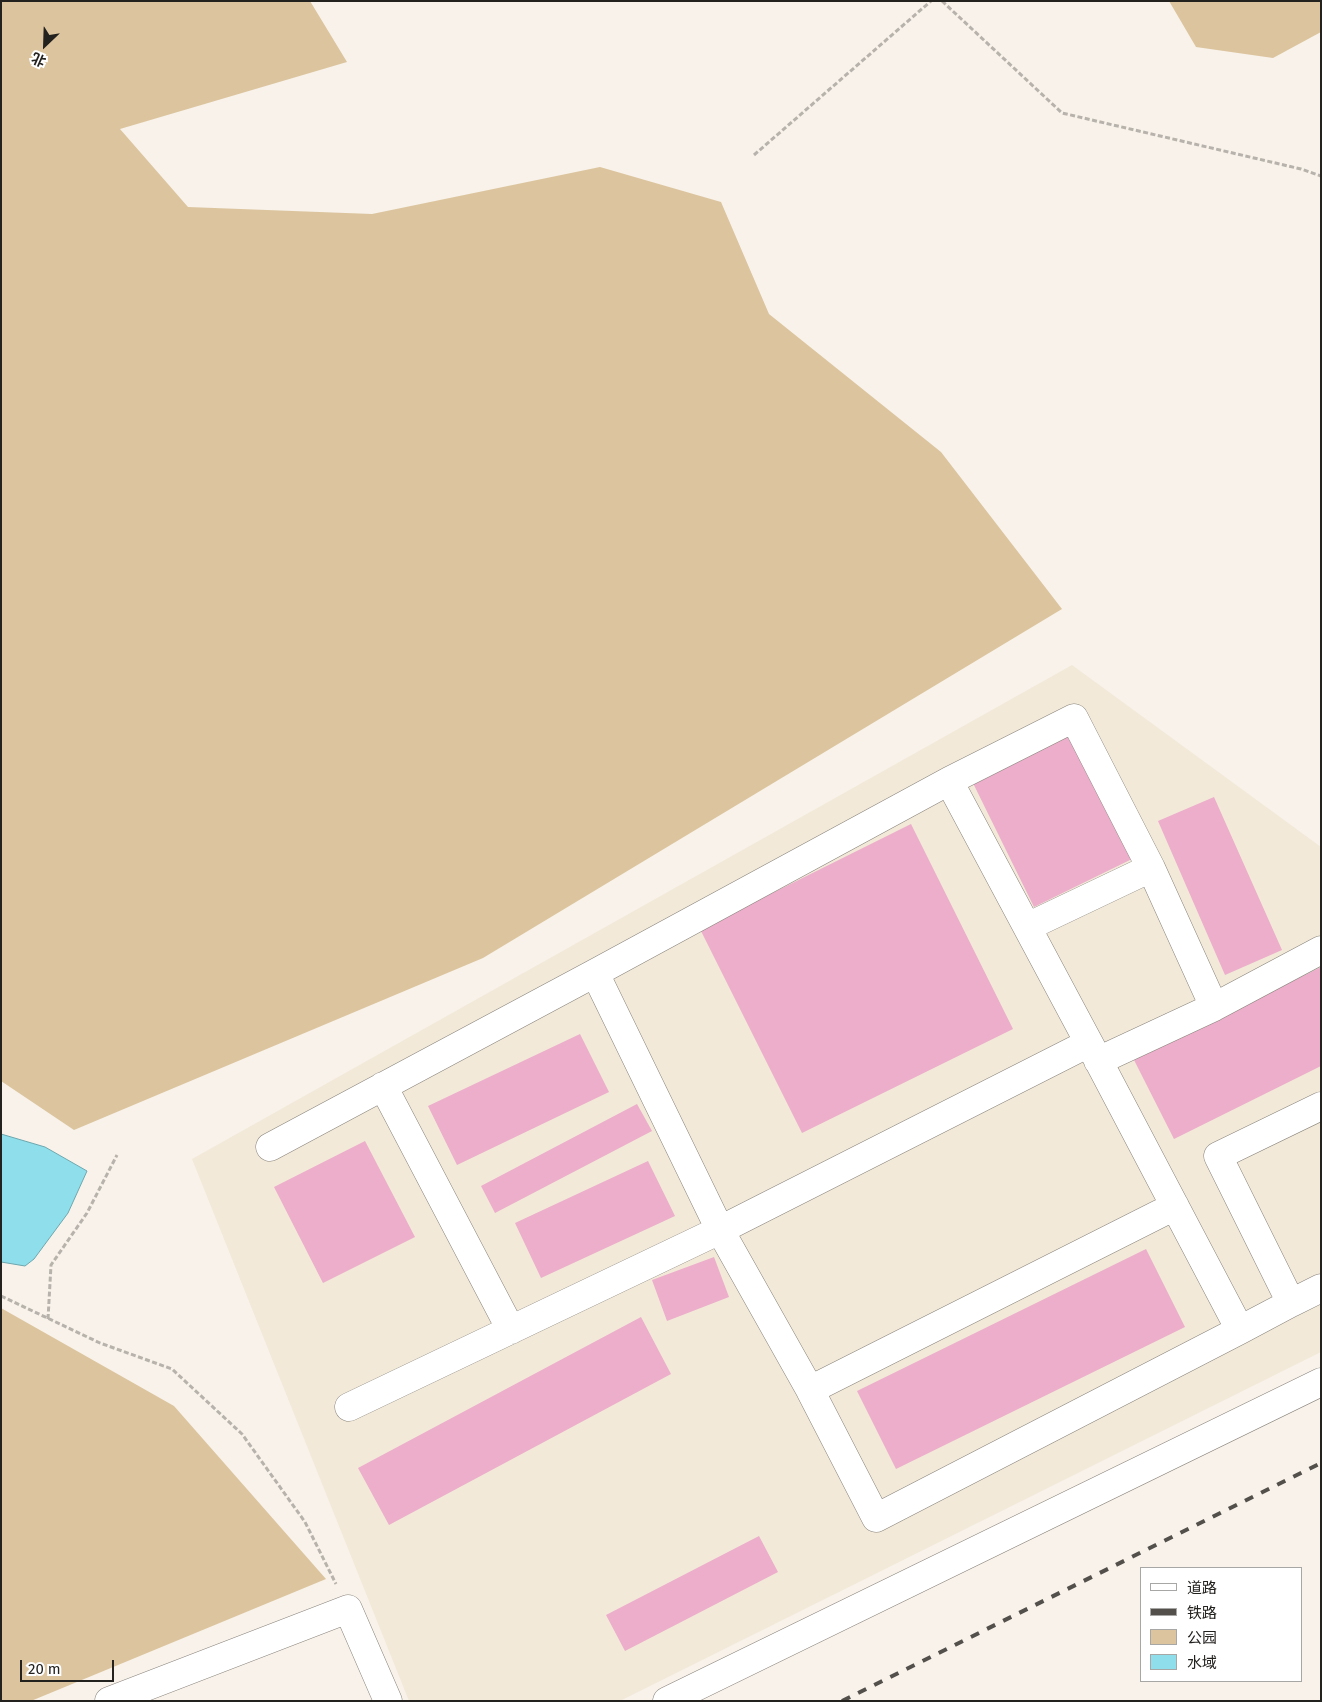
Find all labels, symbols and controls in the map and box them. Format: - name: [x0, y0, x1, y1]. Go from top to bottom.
- north arrow: [20, 20, 70, 70]
- text: 北: [29, 49, 49, 70]
- legend: [1140, 1567, 1302, 1682]
- text: 道路: [1187, 1579, 1217, 1597]
- text: 铁路: [1187, 1604, 1217, 1622]
- text: 公园: [1187, 1629, 1217, 1647]
- scale bar: [22, 1650, 116, 1682]
- text: 水域: [1187, 1654, 1217, 1672]
- text: 20 m: [28, 1660, 61, 1678]

